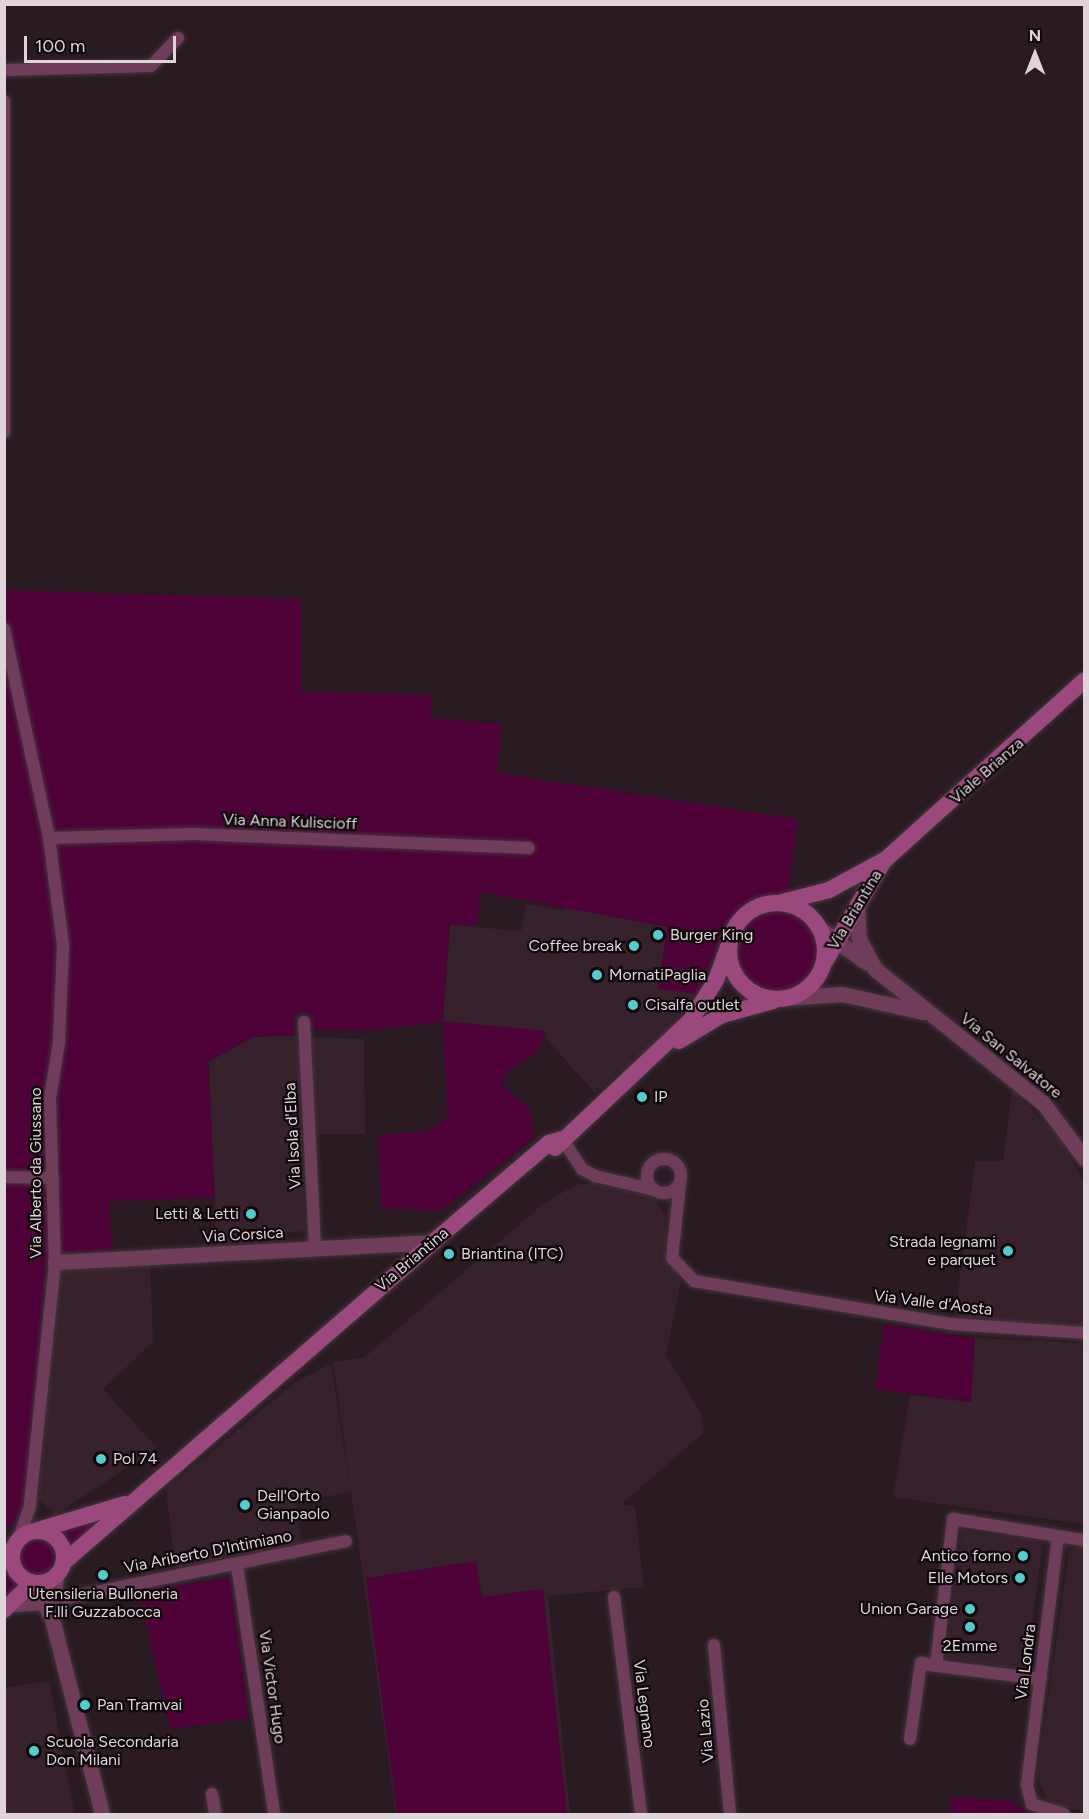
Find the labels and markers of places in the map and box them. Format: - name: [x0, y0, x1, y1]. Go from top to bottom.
- place label: Burger King: [670, 925, 753, 945]
- marker: Burger King: [651, 928, 665, 942]
- place label: Coffee break: [529, 936, 622, 956]
- marker: Coffee break: [627, 939, 641, 953]
- place label: MornatiPaglia: [609, 965, 706, 985]
- marker: MornatiPaglia: [590, 968, 604, 982]
- place label: Cisalfa outlet: [645, 995, 740, 1015]
- marker: Cisalfa outlet: [626, 998, 640, 1012]
- place label: IP: [654, 1087, 668, 1107]
- marker: IP: [635, 1090, 649, 1104]
- place label: Letti & Letti: [155, 1204, 239, 1224]
- marker: Letti & Letti: [244, 1207, 258, 1221]
- place label: Strada legnami e parquet: [889, 1232, 996, 1270]
- place label: Briantina (ITC): [461, 1244, 564, 1264]
- marker: Strada legnami e parquet: [1001, 1244, 1015, 1258]
- marker: Briantina (ITC): [442, 1247, 456, 1261]
- place label: Pol 74: [113, 1449, 157, 1469]
- marker: Pol 74: [94, 1452, 108, 1466]
- place label: Dell'Orto Gianpaolo: [257, 1486, 330, 1524]
- marker: Dell'Orto Gianpaolo: [238, 1498, 252, 1512]
- place label: Antico forno: [921, 1546, 1011, 1566]
- marker: Antico forno: [1016, 1549, 1030, 1563]
- marker: Utensileria Bulloneria F.lli Guzzabocca: [96, 1568, 110, 1582]
- place label: Elle Motors: [928, 1568, 1008, 1588]
- marker: Elle Motors: [1013, 1571, 1027, 1585]
- place label: Utensileria Bulloneria F.lli Guzzabocca: [28, 1584, 178, 1622]
- place label: Union Garage: [860, 1599, 958, 1619]
- marker: Union Garage: [963, 1602, 977, 1616]
- marker: 2Emme: [963, 1620, 977, 1634]
- place label: 2Emme: [943, 1636, 997, 1656]
- place label: Pan Tramvai: [97, 1695, 182, 1715]
- marker: Pan Tramvai: [78, 1698, 92, 1712]
- place label: Scuola Secondaria Don Milani: [46, 1732, 179, 1770]
- marker: Scuola Secondaria Don Milani: [27, 1744, 41, 1758]

